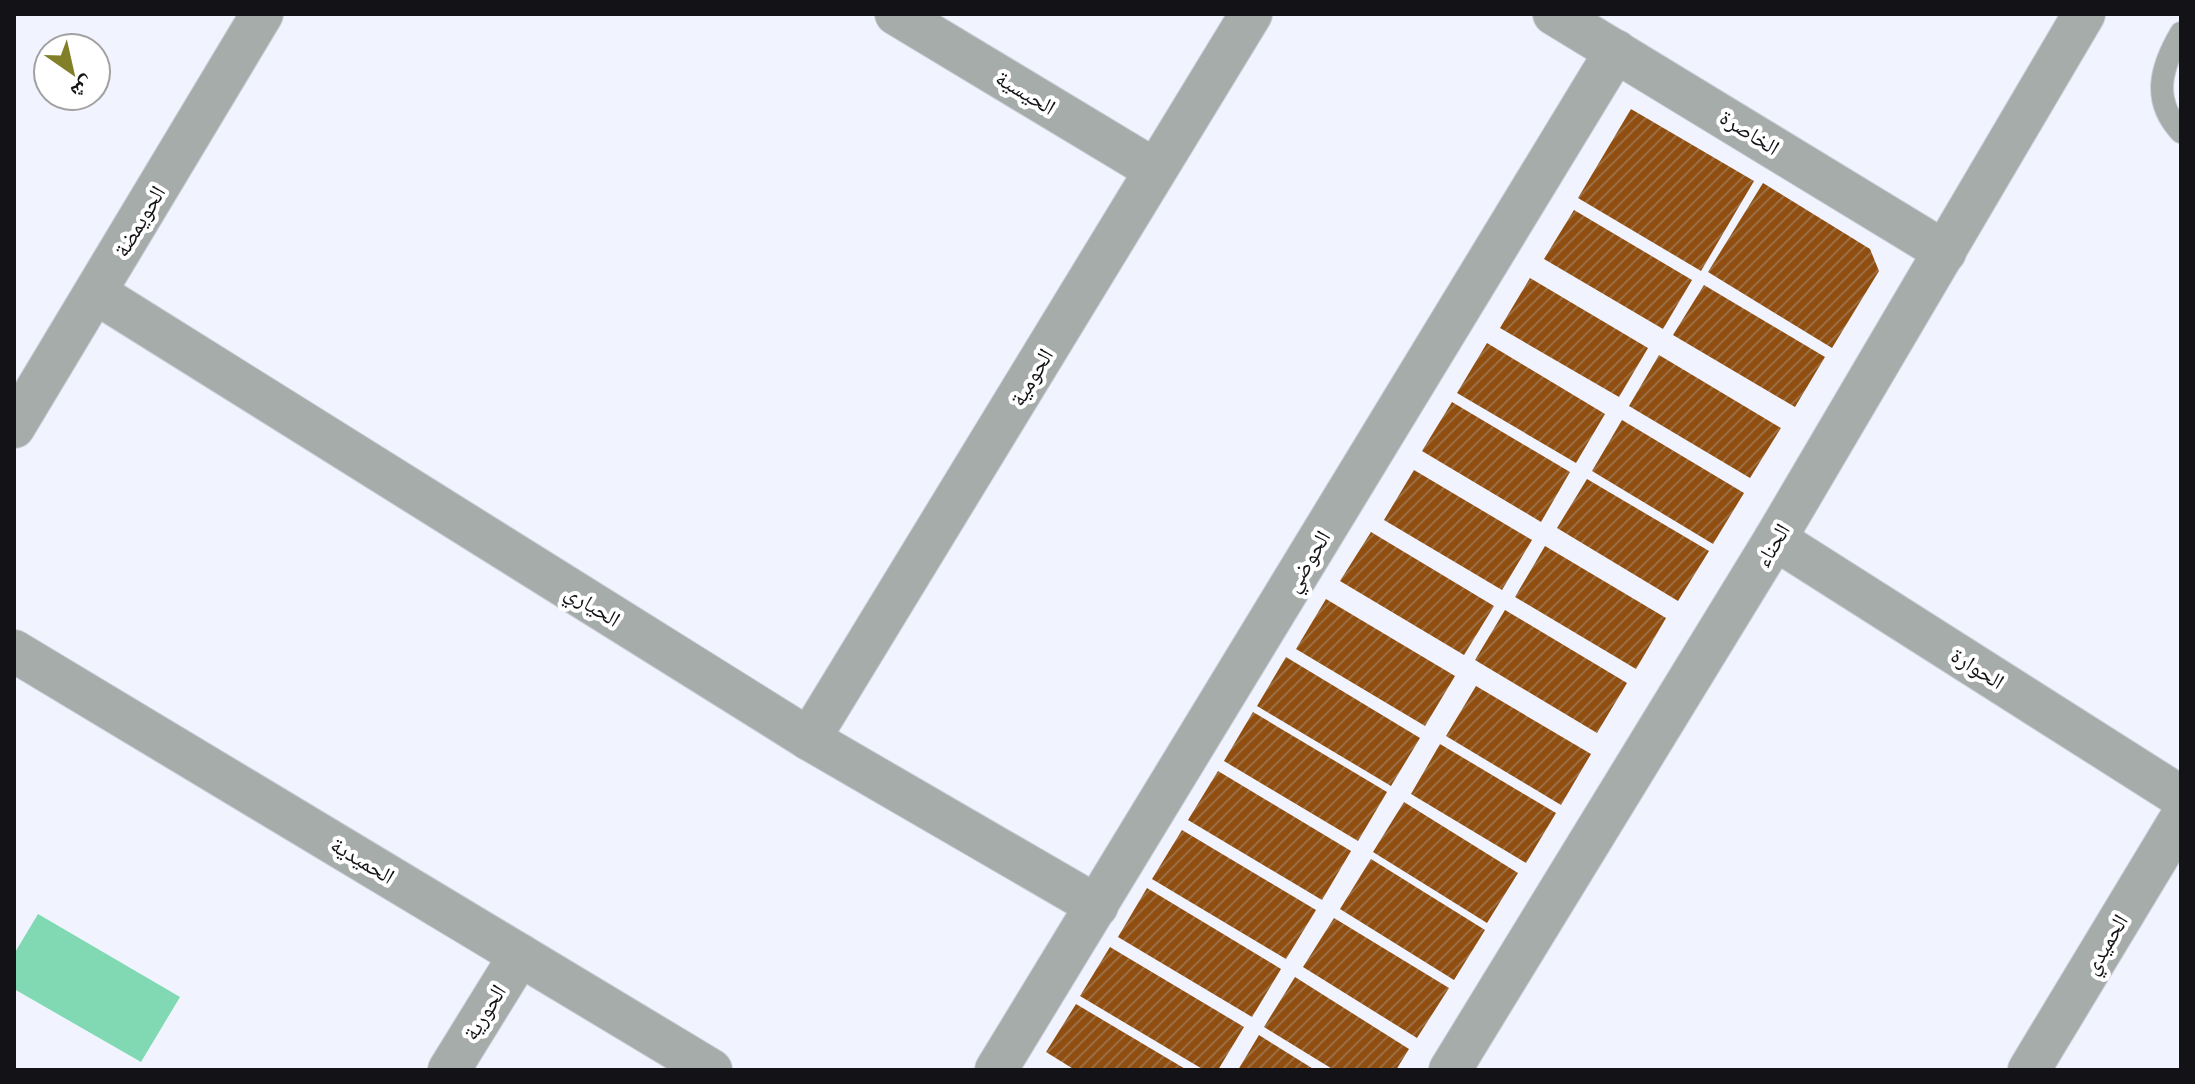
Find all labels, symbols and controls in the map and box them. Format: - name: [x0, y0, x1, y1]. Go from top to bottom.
- north arrow: [32, 32, 112, 112]
- street label: الحيسية: [992, 64, 1061, 119]
- text: ش: [66, 70, 100, 106]
- street label: الخاصرة: [1715, 104, 1785, 160]
- street label: الحويمضة: [108, 181, 170, 261]
- street label: الحومية: [1004, 343, 1058, 411]
- street label: الحناء: [1749, 519, 1794, 571]
- street label: الحوضي: [1279, 525, 1339, 599]
- street label: الحياري: [558, 578, 625, 636]
- street label: الحوارة: [1947, 642, 2009, 694]
- street label: الحميدية: [327, 831, 399, 889]
- street label: الحميدي: [2077, 909, 2137, 981]
- street label: الحورية: [457, 979, 511, 1045]

